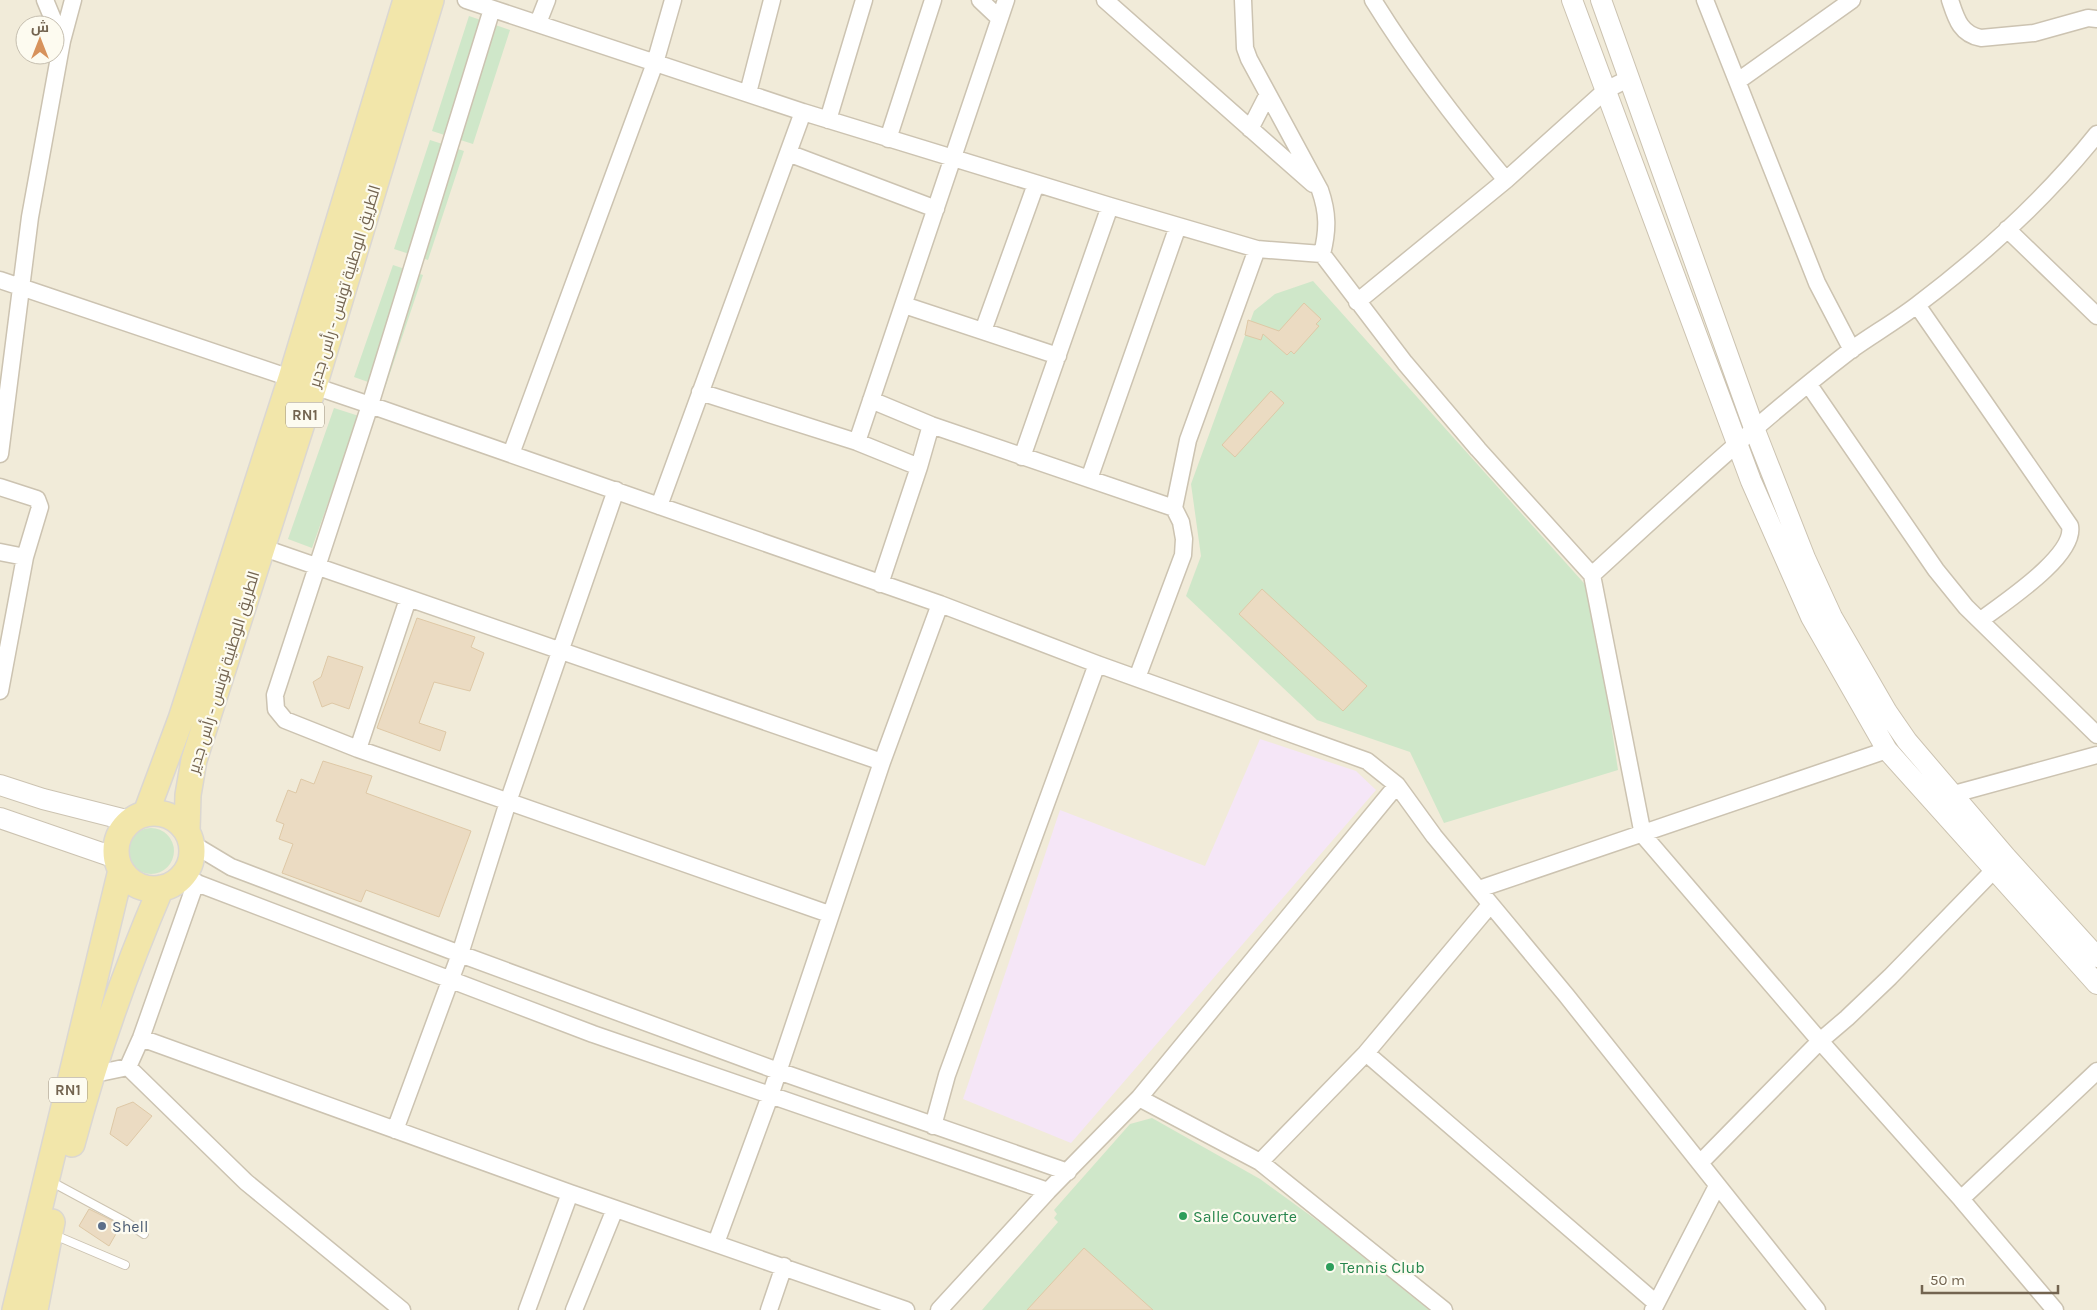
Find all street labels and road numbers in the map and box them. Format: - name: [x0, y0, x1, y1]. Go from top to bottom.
- street label: الطريق الوطنية تونس - رأس جدير: [304, 183, 385, 391]
- road number: RN1: [286, 402, 324, 428]
- street label: الطريق الوطنية تونس - رأس جدير: [183, 569, 264, 777]
- road number: RN1: [49, 1078, 87, 1102]

